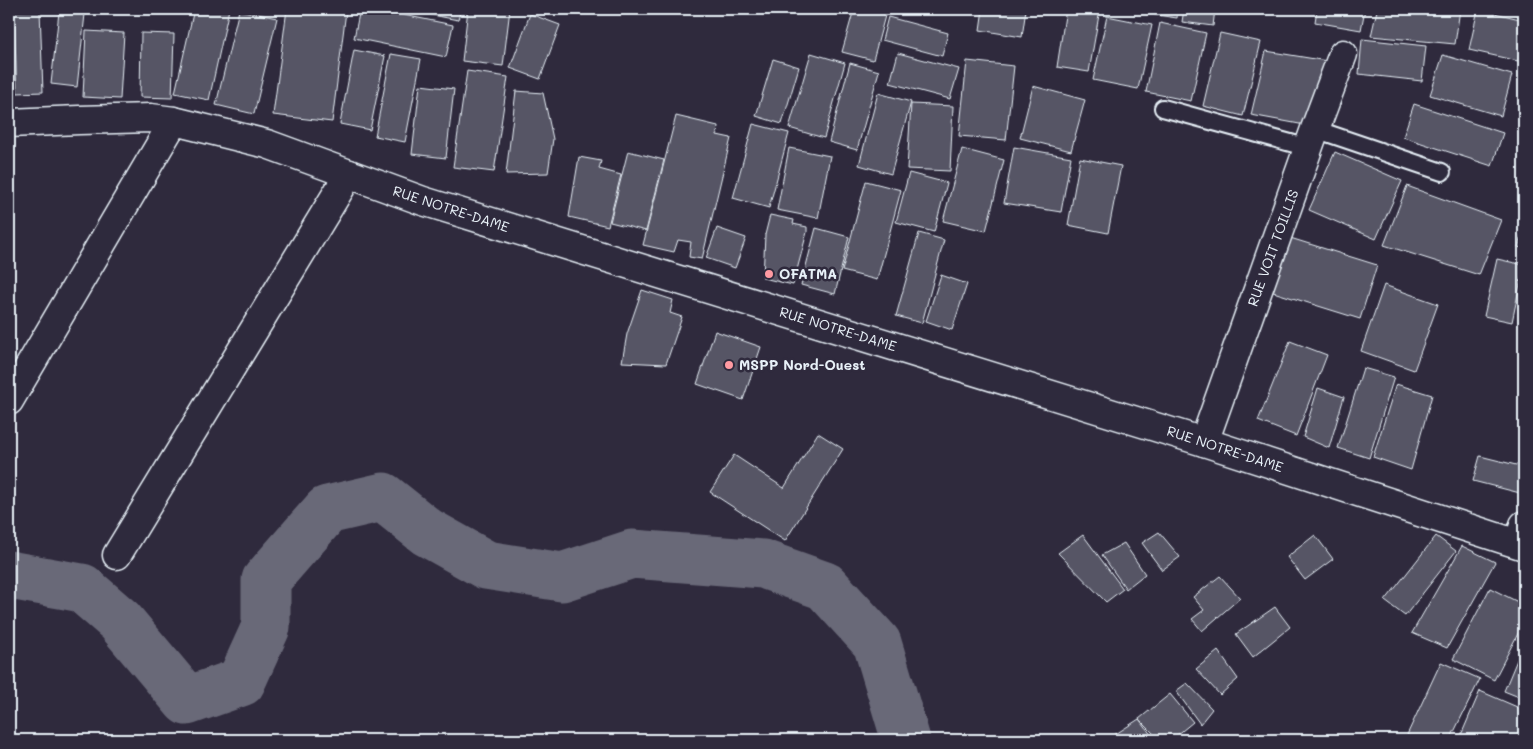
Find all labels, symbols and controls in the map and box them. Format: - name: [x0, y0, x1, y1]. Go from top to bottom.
- street label: RUE NOTRE-DAME: [390, 181, 512, 236]
- street label: RUE VOIT TOILLIS: [1243, 187, 1303, 309]
- place label: OFATMA: [779, 264, 837, 283]
- marker: OFATMA: [763, 268, 775, 280]
- street label: RUE NOTRE-DAME: [777, 302, 899, 355]
- place label: MSPP Nord-Ouest: [739, 355, 865, 374]
- marker: MSPP Nord-Ouest: [723, 359, 735, 371]
- street label: RUE NOTRE-DAME: [1164, 421, 1286, 476]

